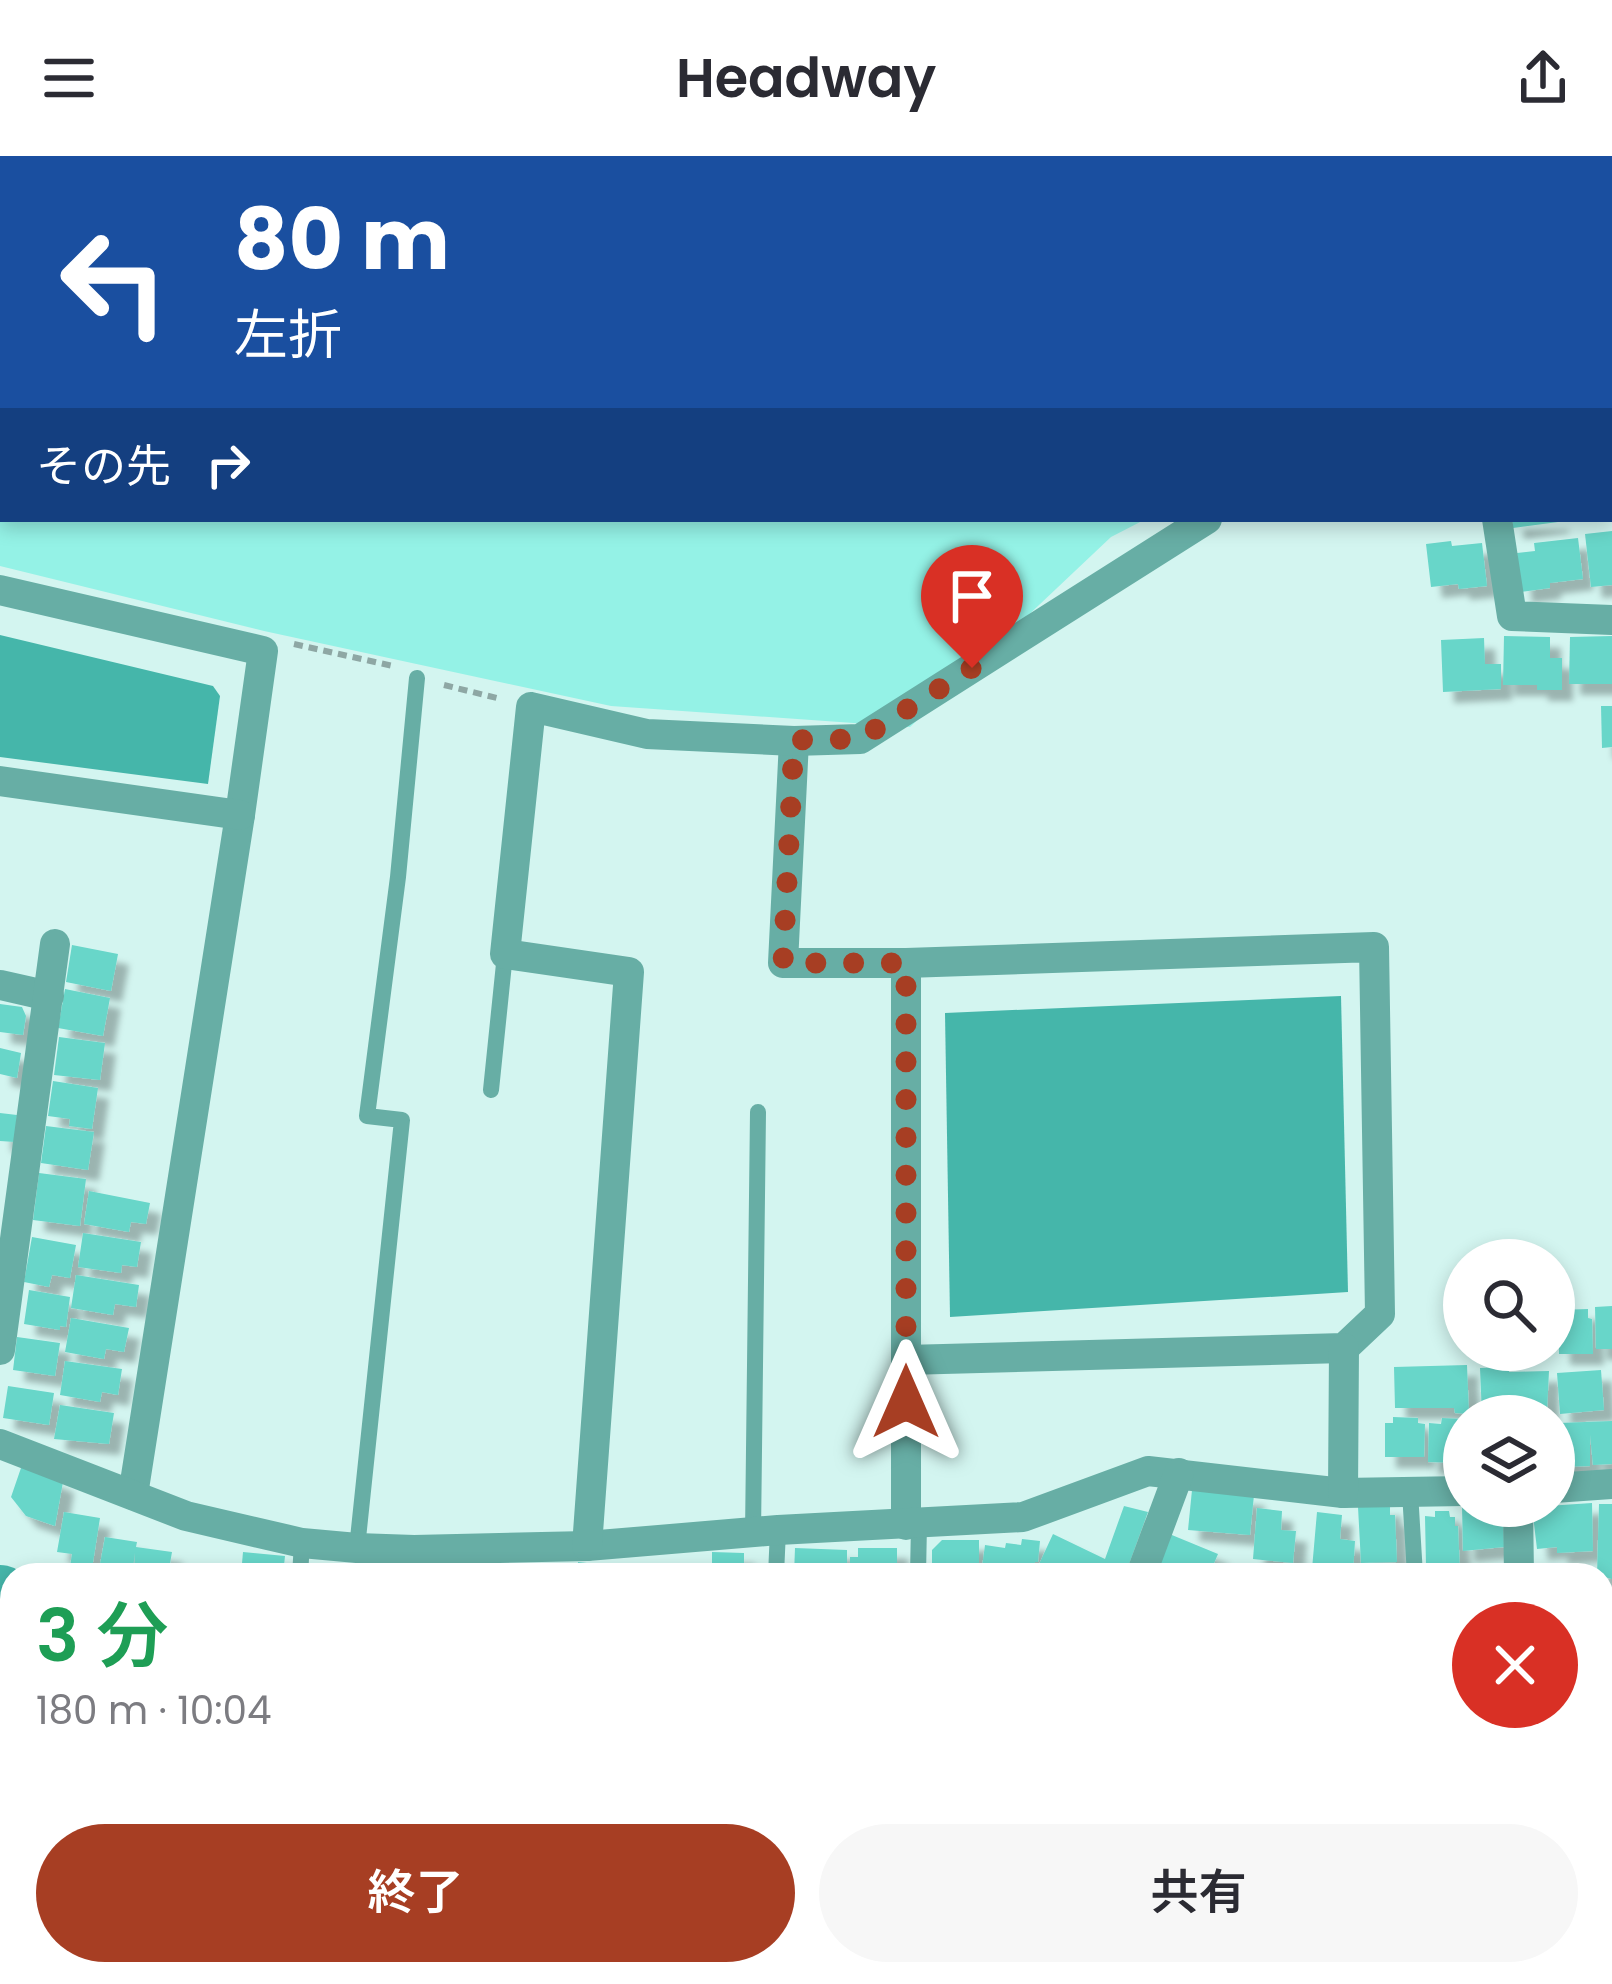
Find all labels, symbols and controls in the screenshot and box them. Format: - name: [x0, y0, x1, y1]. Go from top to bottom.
- text: Headway: [676, 40, 936, 116]
- icon: menu: [36, 45, 102, 111]
- icon: share: [1510, 45, 1576, 111]
- text: 80 m: [234, 181, 450, 298]
- icon: left: [36, 204, 192, 360]
- text: 左折: [234, 297, 342, 373]
- icon: right: [195, 432, 261, 498]
- text: その先: [36, 435, 171, 498]
- pin: [921, 545, 1023, 668]
- icon: arrive: [939, 563, 1005, 629]
- map controls: [1443, 1239, 1575, 1527]
- button: search: [1443, 1239, 1575, 1371]
- position arrow: [843, 1339, 969, 1465]
- button: layers: [1443, 1395, 1575, 1527]
- text: 3 分: [36, 1585, 168, 1686]
- button: close: [1452, 1602, 1578, 1728]
- text: 180 m · 10:04: [36, 1683, 272, 1738]
- button: 終了: [36, 1824, 795, 1962]
- button: 共有: [819, 1824, 1578, 1962]

